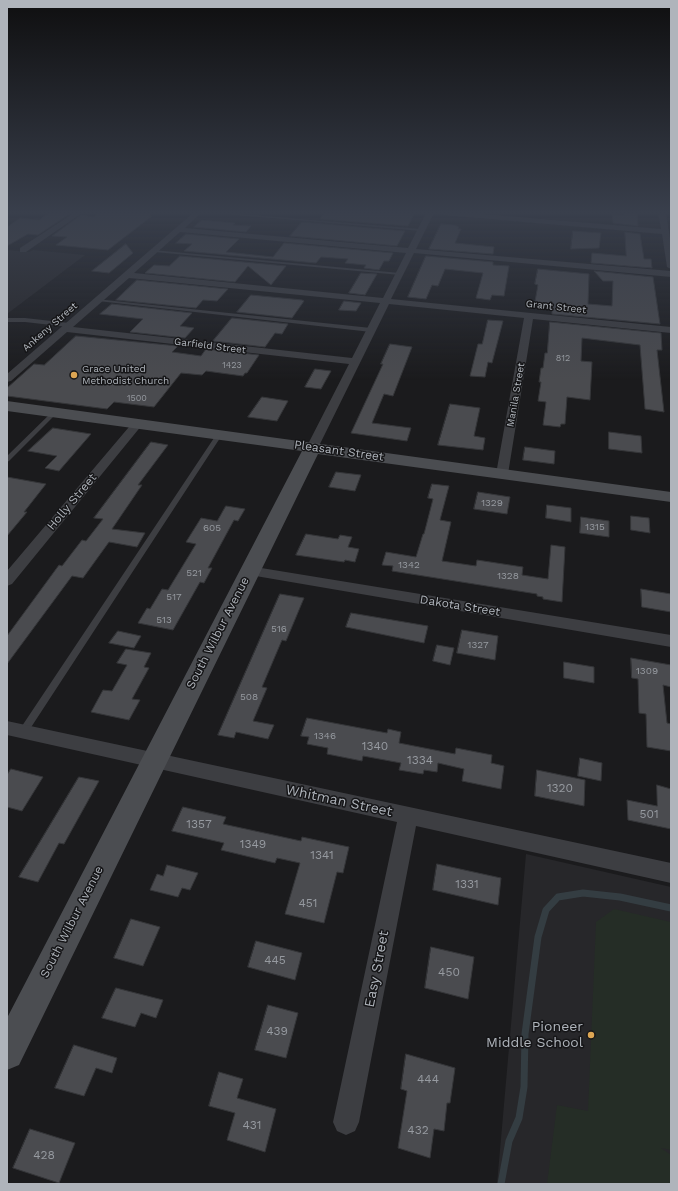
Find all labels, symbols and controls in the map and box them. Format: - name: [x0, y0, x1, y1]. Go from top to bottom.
- street label: Grant Street: [525, 298, 587, 316]
- street label: Ankeny Street: [20, 300, 80, 354]
- street label: Garfield Street: [173, 336, 247, 356]
- house number: 812: [556, 353, 570, 363]
- house number: 1423: [222, 360, 242, 370]
- street label: Manila Street: [504, 362, 528, 428]
- place label: Grace United Methodist Church: [82, 363, 169, 386]
- marker: Grace United Methodist Church: [69, 370, 79, 380]
- house number: 1500: [127, 393, 147, 403]
- street label: Pleasant Street: [293, 438, 385, 464]
- street label: Holly Street: [44, 471, 100, 533]
- house number: 1329: [481, 497, 503, 509]
- house number: 1315: [585, 521, 605, 533]
- house number: 605: [203, 522, 221, 534]
- house number: 1342: [398, 559, 420, 571]
- house number: 521: [186, 567, 202, 579]
- house number: 1328: [497, 570, 519, 582]
- street label: South Wilbur Avenue: [184, 575, 252, 691]
- house number: 517: [166, 591, 182, 603]
- street label: Dakota Street: [419, 593, 501, 619]
- house number: 513: [156, 614, 172, 626]
- house number: 516: [271, 623, 287, 635]
- house number: 1327: [468, 639, 488, 651]
- house number: 1309: [636, 665, 658, 677]
- house number: 508: [240, 691, 258, 703]
- house number: 1346: [314, 730, 336, 742]
- house number: 1340: [362, 739, 388, 753]
- house number: 1334: [407, 753, 433, 767]
- street label: Whitman Street: [284, 781, 394, 821]
- house number: 1320: [547, 781, 573, 795]
- house number: 501: [639, 807, 659, 821]
- house number: 1357: [186, 817, 212, 831]
- house number: 1349: [240, 837, 266, 851]
- house number: 1341: [310, 848, 334, 862]
- street label: South Wilbur Avenue: [38, 864, 106, 980]
- house number: 1331: [455, 877, 479, 891]
- house number: 451: [299, 896, 317, 910]
- street label: Easy Street: [361, 929, 393, 1009]
- house number: 445: [264, 953, 286, 967]
- house number: 450: [438, 965, 460, 979]
- place label: Pioneer Middle School: [486, 1019, 583, 1052]
- house number: 439: [266, 1024, 288, 1038]
- marker: Pioneer Middle School: [586, 1030, 596, 1040]
- house number: 444: [417, 1072, 439, 1086]
- house number: 431: [242, 1118, 262, 1132]
- house number: 432: [407, 1123, 429, 1137]
- house number: 428: [33, 1148, 55, 1162]

